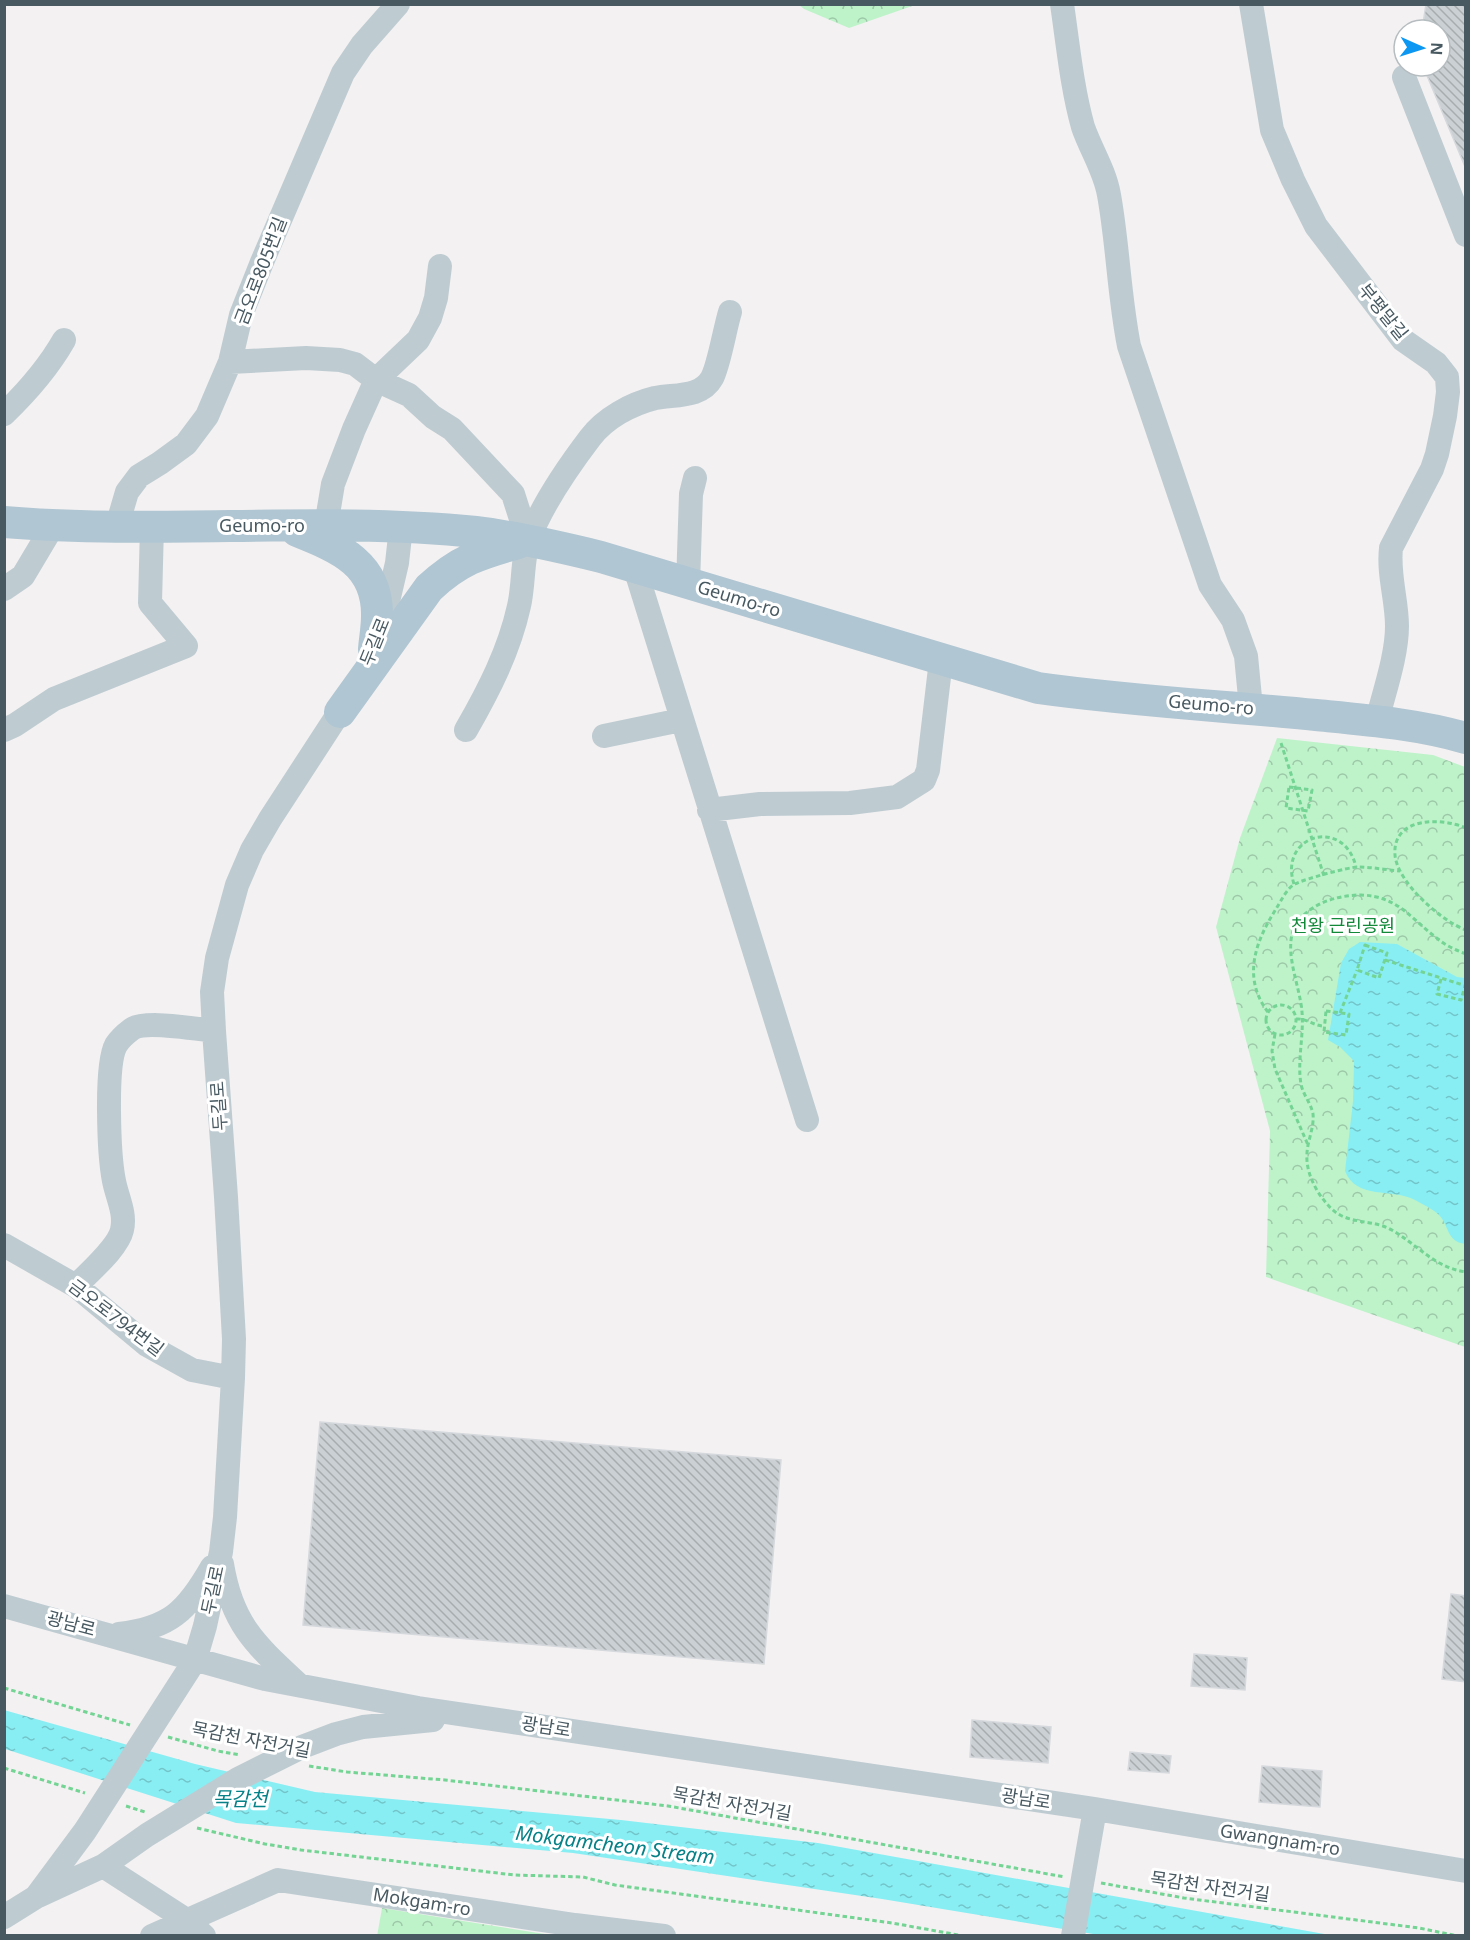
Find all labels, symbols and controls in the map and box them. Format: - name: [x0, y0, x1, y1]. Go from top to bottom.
- north arrow: [1392, 18, 1452, 78]
- text: N: [1426, 42, 1448, 56]
- street label: 금오로805번길: [228, 213, 292, 328]
- street label: 부평말길: [1354, 278, 1414, 345]
- street label: Geumo-ro: [219, 513, 305, 537]
- street label: Geumo-ro: [695, 574, 784, 622]
- street label: 두길로: [354, 614, 395, 669]
- street label: Geumo-ro: [1167, 688, 1255, 720]
- park label: 천왕 근린공원: [1291, 913, 1395, 937]
- street label: 두길로: [204, 1080, 232, 1132]
- street label: 금오로794번길: [64, 1273, 169, 1361]
- street label: 두길로: [195, 1563, 229, 1617]
- street label: 광남로: [44, 1605, 98, 1641]
- street label: 광남로: [520, 1710, 573, 1742]
- street label: 목감천 자전거길: [190, 1716, 313, 1762]
- street label: 목감천 자전거길: [671, 1781, 794, 1825]
- street label: 광남로: [1000, 1782, 1053, 1814]
- water label: 목감천: [212, 1785, 270, 1812]
- street label: Gwangnam-ro: [1218, 1818, 1342, 1860]
- water label: Mokgamcheon Stream: [514, 1819, 716, 1870]
- street label: 목감천 자전거길: [1149, 1866, 1272, 1906]
- street label: Mokgam-ro: [372, 1881, 473, 1921]

